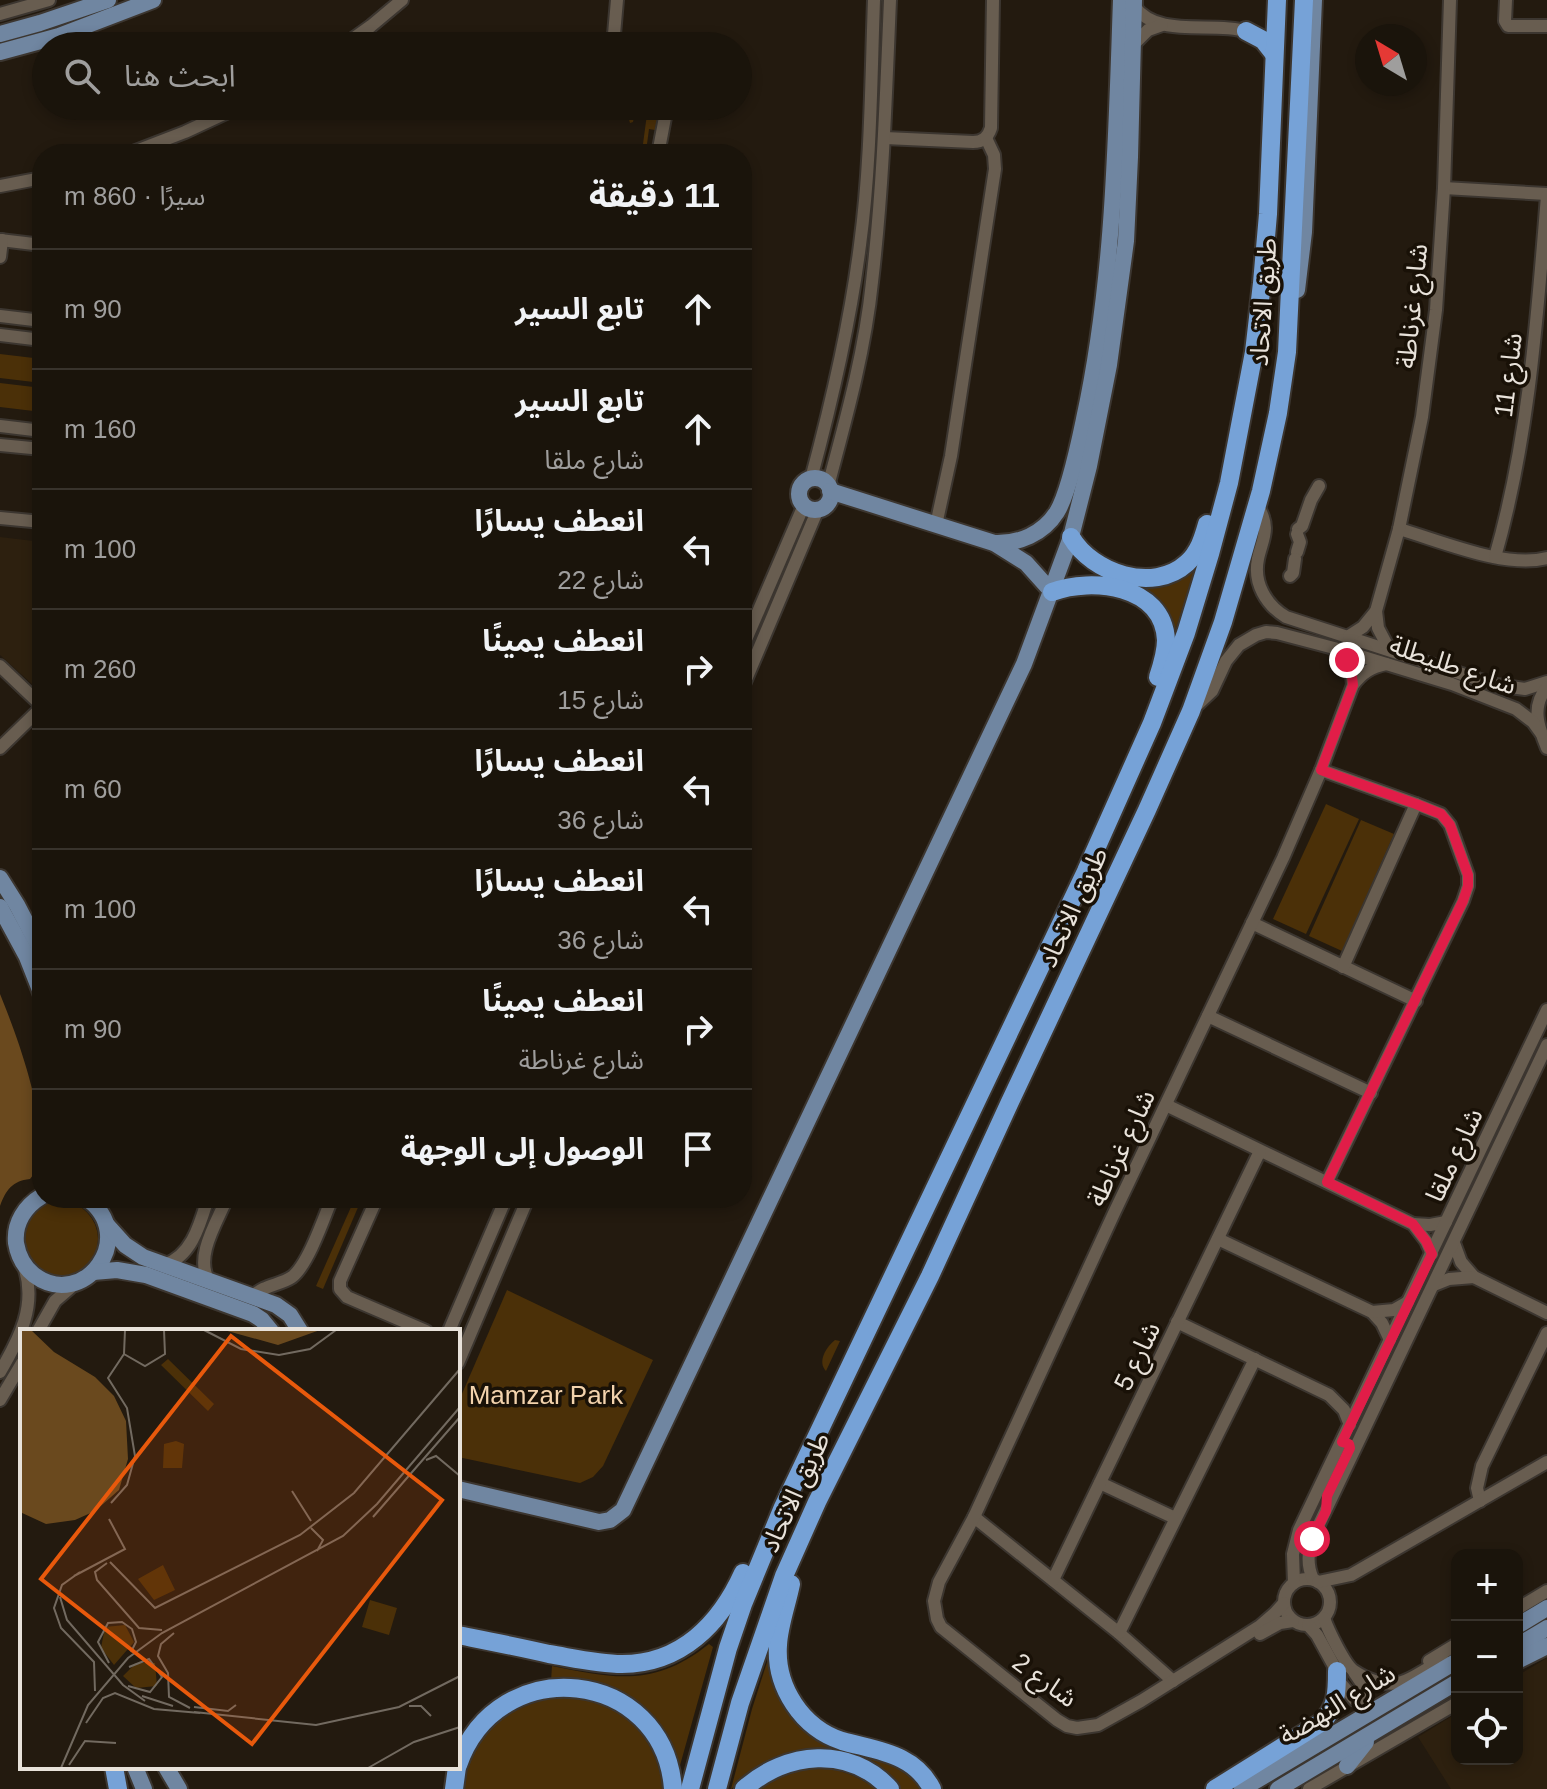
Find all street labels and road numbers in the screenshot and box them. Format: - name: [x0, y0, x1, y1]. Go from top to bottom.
- street label: طريق الاتحاد: [1244, 237, 1283, 367]
- street label: شارع غرناطة: [1391, 242, 1437, 370]
- street label: شارع 11: [1488, 331, 1532, 419]
- street label: شارع طليطلة: [1384, 629, 1520, 704]
- street label: طريق الاتحاد: [1032, 842, 1115, 972]
- street label: شارع غرناطة: [1081, 1085, 1165, 1213]
- street label: شارع ملقا: [1419, 1103, 1492, 1208]
- street label: شارع 5: [1108, 1317, 1170, 1397]
- street label: طريق الاتحاد: [754, 1427, 837, 1557]
- street label: شارع 2: [1005, 1647, 1083, 1717]
- street label: شارع النهضة: [1273, 1658, 1403, 1754]

